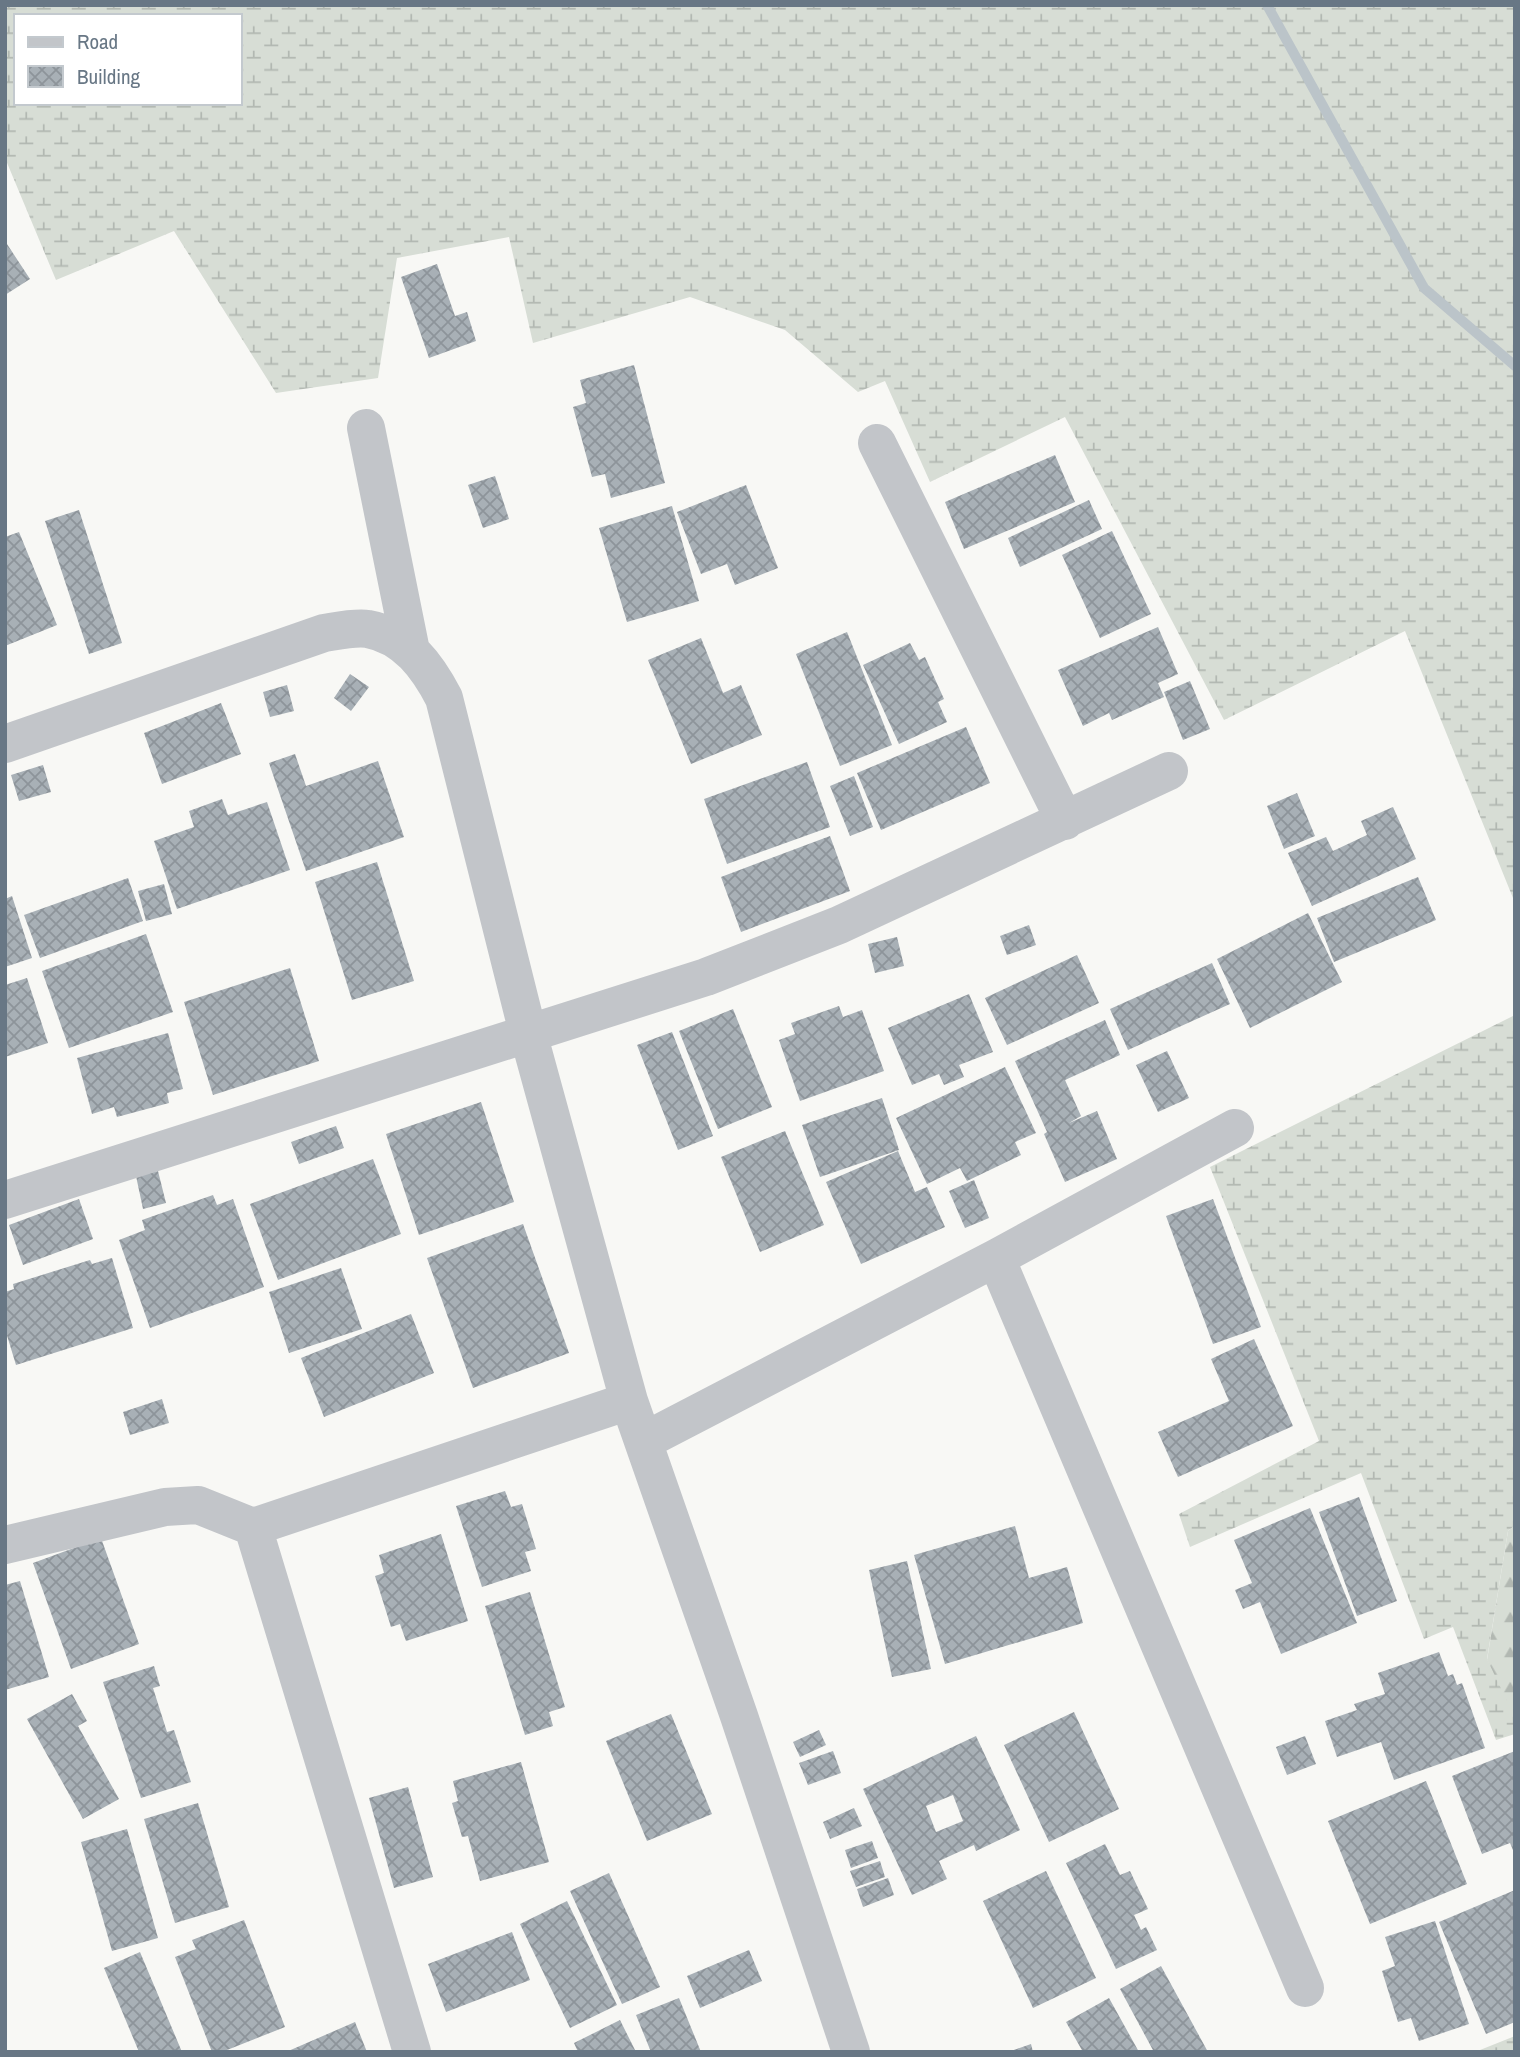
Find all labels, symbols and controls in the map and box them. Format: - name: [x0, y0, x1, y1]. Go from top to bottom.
- legend: [14, 14, 242, 105]
- text: Road: [77, 27, 118, 56]
- text: Building: [77, 62, 141, 91]

